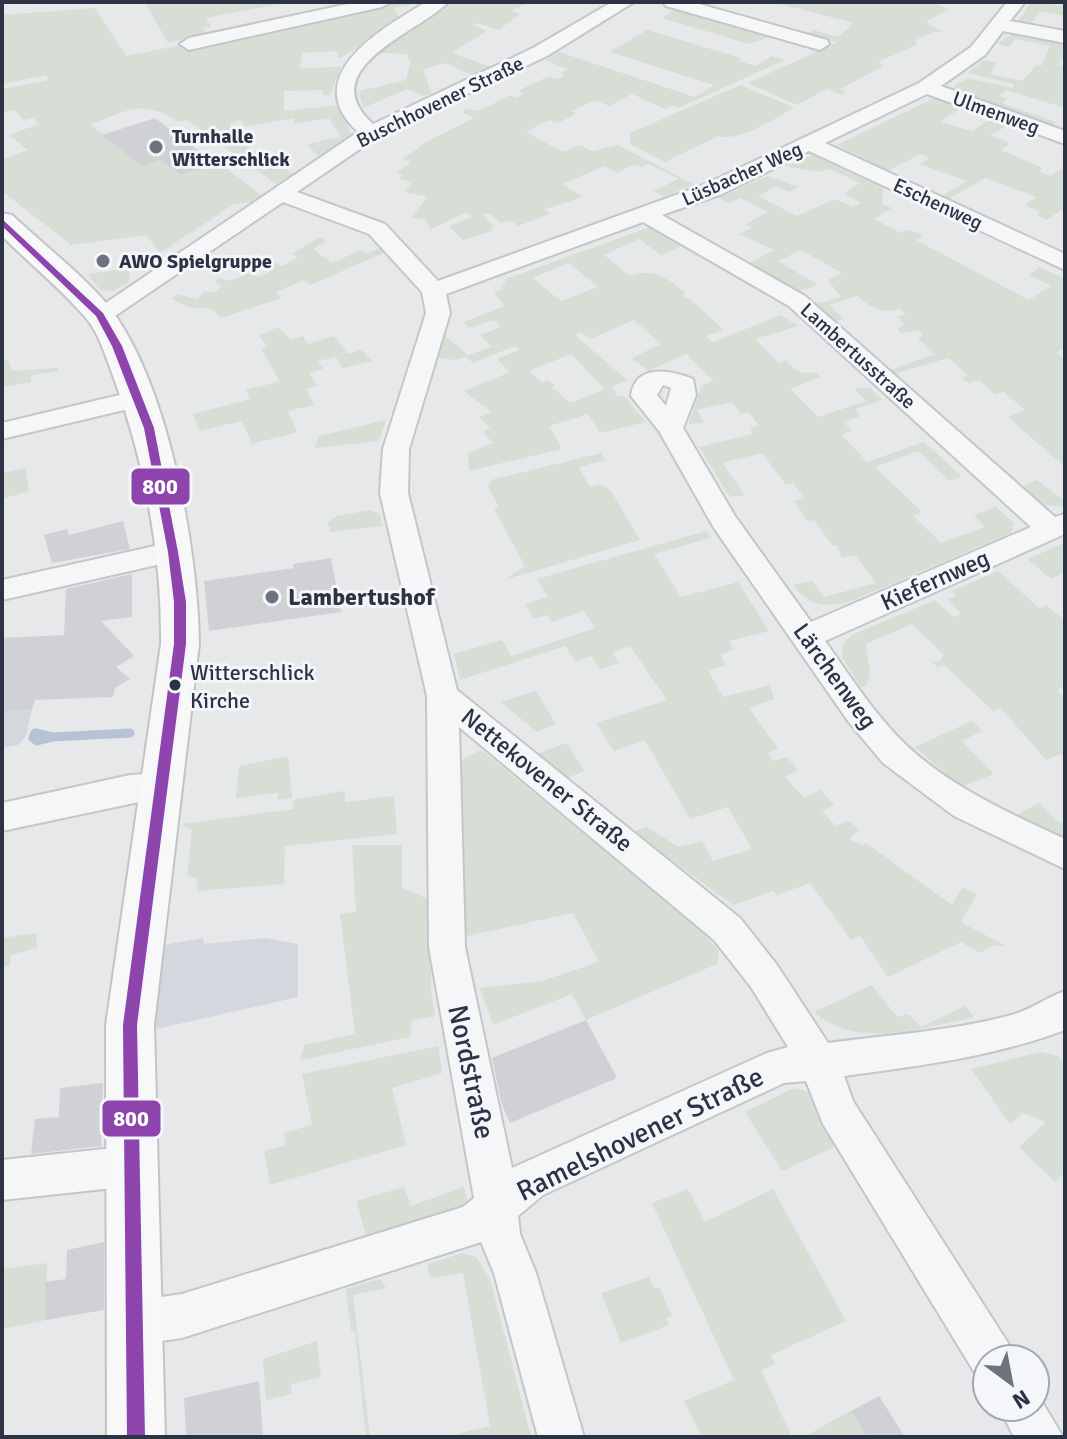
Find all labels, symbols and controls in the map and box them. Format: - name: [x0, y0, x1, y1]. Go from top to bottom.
- street label: Buschhovener Straße: [352, 51, 528, 153]
- street label: Ulmenweg: [949, 86, 1043, 140]
- place label: Turnhalle Witterschlick: [172, 124, 290, 172]
- street label: Lüsbacher Weg: [678, 136, 806, 212]
- marker: Turnhalle Witterschlick: [147, 138, 165, 156]
- street label: Eschenweg: [889, 172, 987, 236]
- place label: AWO Spielgruppe: [119, 249, 272, 274]
- marker: AWO Spielgruppe: [94, 252, 112, 270]
- street label: Lambertusstraße: [795, 298, 921, 414]
- line badge: 800: [130, 467, 191, 506]
- text: 800: [142, 473, 178, 500]
- street label: Kiefernweg: [876, 543, 994, 617]
- place label: Lambertushof: [288, 582, 436, 612]
- marker: Lambertushof: [263, 588, 281, 606]
- street label: Lärchenweg: [787, 617, 883, 735]
- place label: Witterschlick Kirche: [190, 659, 315, 714]
- marker: Witterschlick Kirche: [167, 677, 183, 693]
- street label: Nettekovener Straße: [455, 702, 639, 858]
- street label: Nordstraße: [440, 1002, 502, 1142]
- street label: Ramelshovener Straße: [511, 1059, 769, 1209]
- line badge: 800: [101, 1099, 162, 1138]
- text: 800: [113, 1105, 149, 1132]
- north arrow: [971, 1343, 1051, 1423]
- text: N: [1008, 1384, 1035, 1415]

